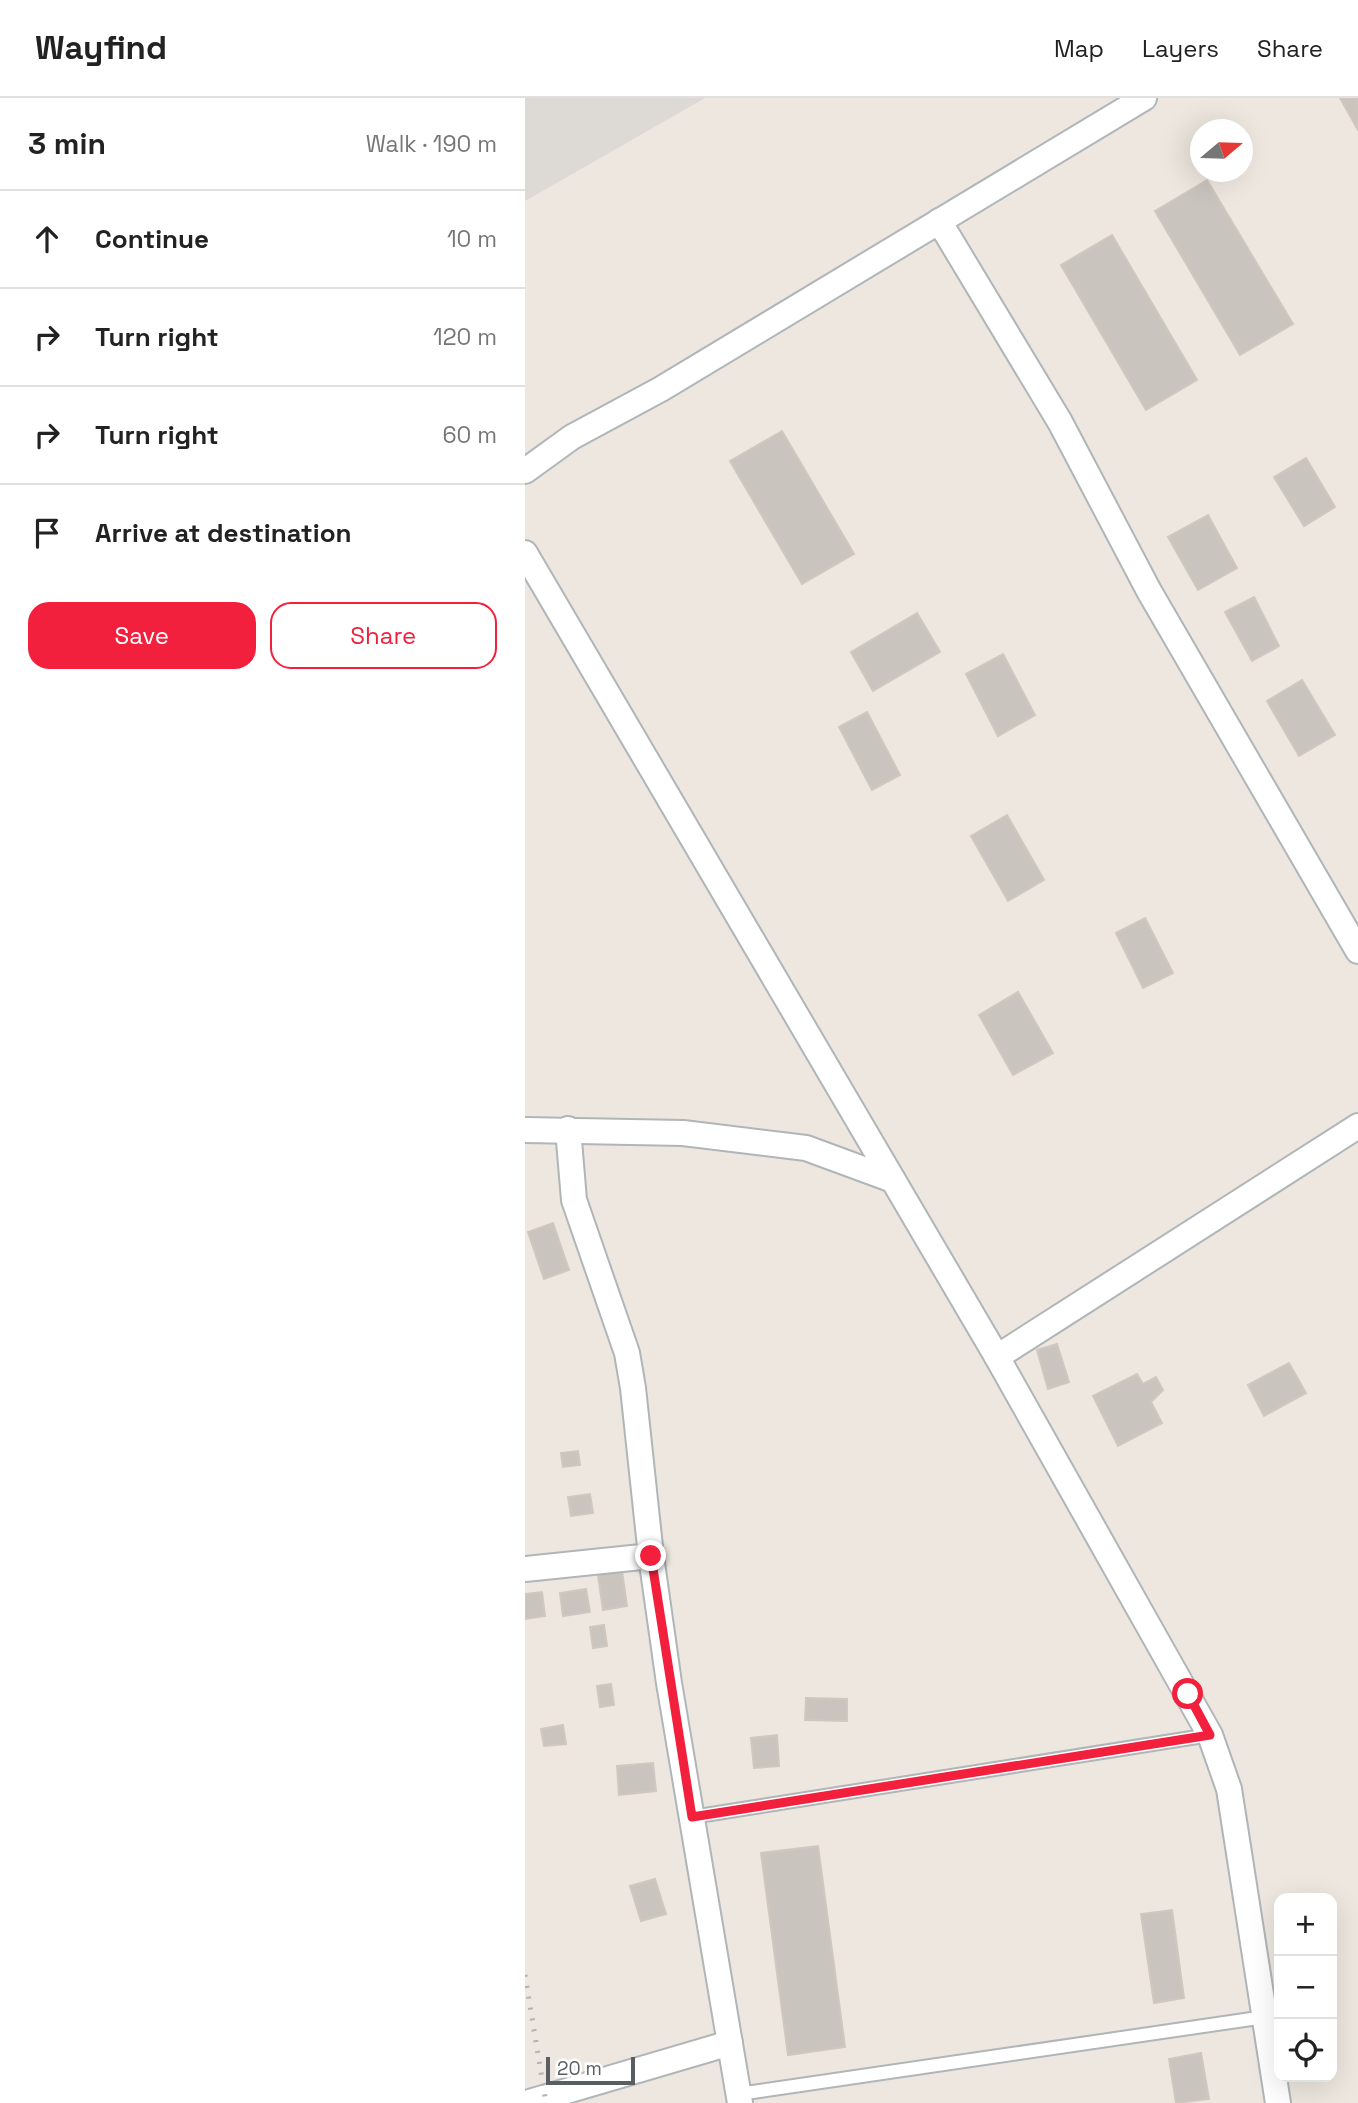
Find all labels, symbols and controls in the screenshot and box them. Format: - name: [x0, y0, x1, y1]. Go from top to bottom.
- text: Wayfind: [35, 27, 167, 69]
- text: Map: [1054, 33, 1104, 64]
- text: Layers: [1142, 33, 1219, 64]
- text: Share: [1257, 33, 1323, 64]
- north arrow: [1190, 119, 1253, 182]
- text: 3 min: [28, 124, 106, 163]
- text: Walk · 190 m: [366, 129, 497, 159]
- icon: ahead: [28, 220, 66, 258]
- text: Continue: [95, 222, 209, 256]
- text: 10 m: [447, 224, 497, 254]
- icon: right: [28, 318, 66, 356]
- text: Turn right: [95, 320, 219, 354]
- text: 120 m: [433, 322, 497, 352]
- icon: right: [28, 416, 66, 454]
- text: Turn right: [95, 418, 219, 452]
- text: 60 m: [442, 420, 497, 450]
- icon: arrive: [28, 514, 66, 552]
- text: Arrive at destination: [95, 516, 352, 550]
- button: Save: [28, 602, 256, 669]
- button: Share: [270, 602, 497, 669]
- route end: [635, 1540, 666, 1571]
- route start: [1172, 1678, 1203, 1709]
- map controls: [1274, 1893, 1337, 2082]
- button: +: [1274, 1893, 1337, 1956]
- button: −: [1274, 1956, 1337, 2019]
- button: locate: [1274, 2019, 1337, 2082]
- scale bar: [546, 2054, 635, 2086]
- text: 20 m: [557, 2056, 602, 2081]

